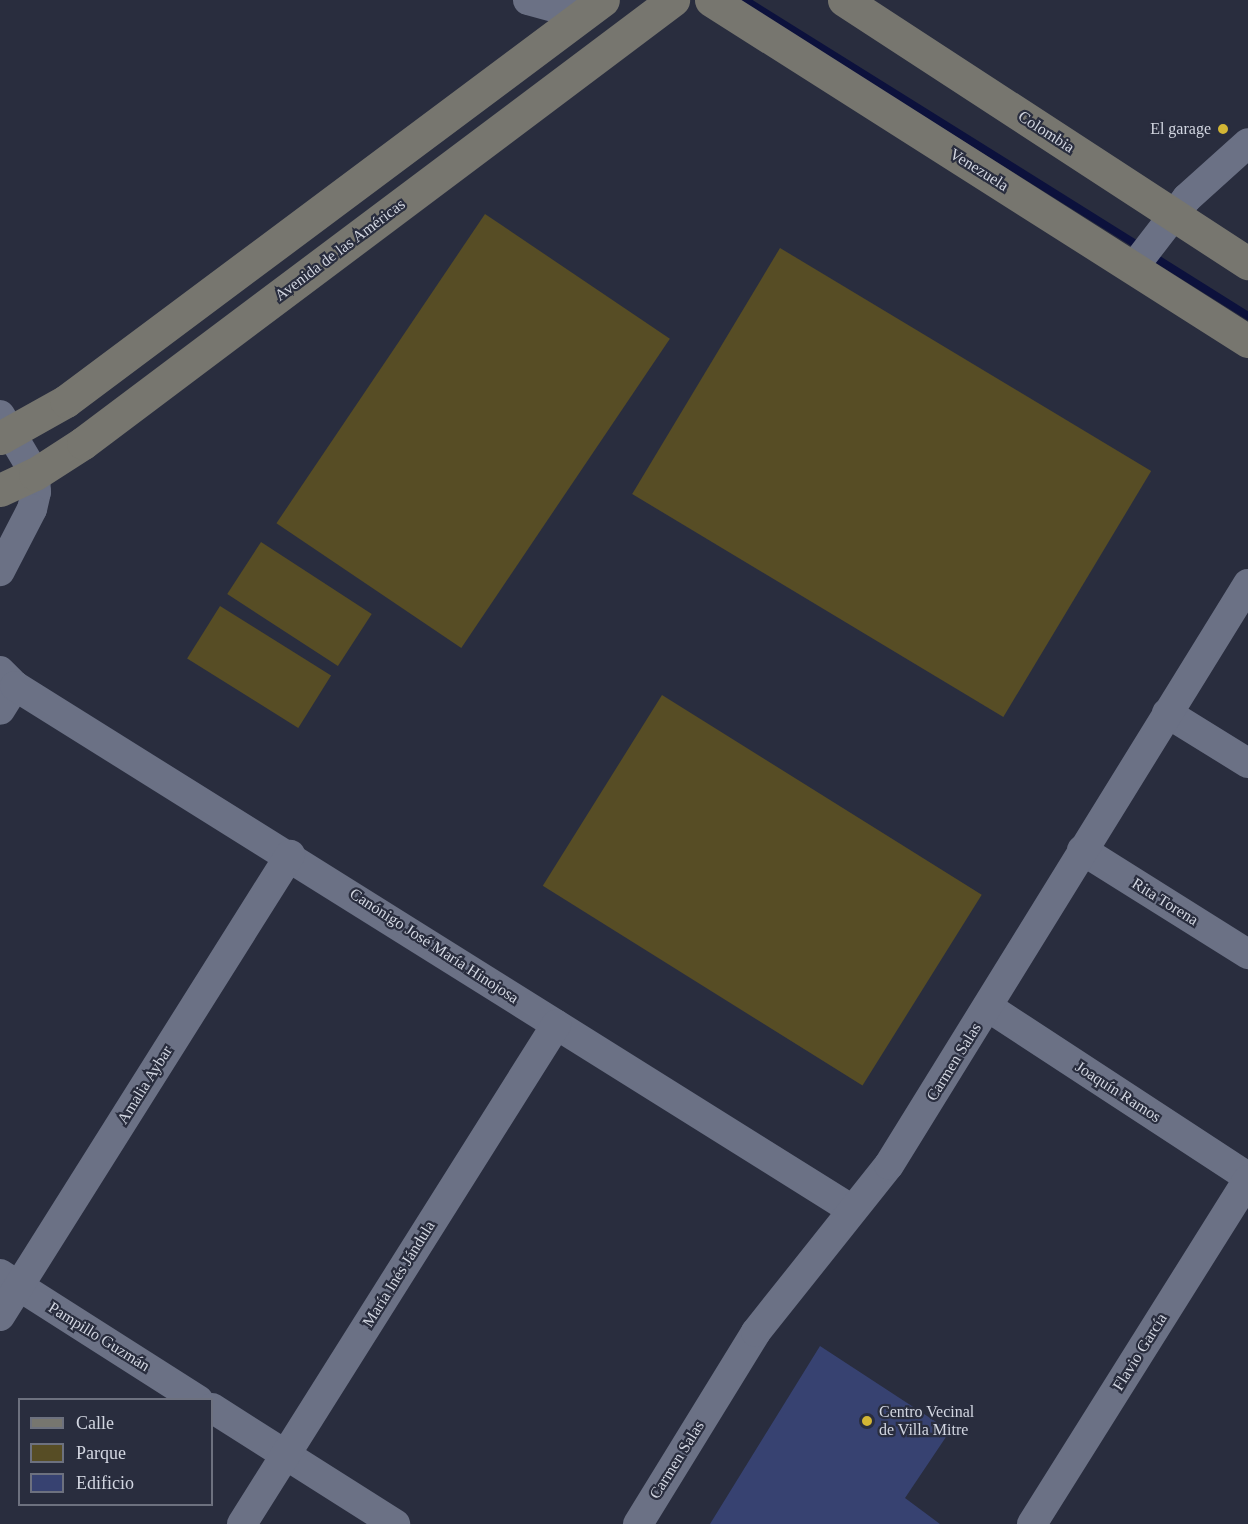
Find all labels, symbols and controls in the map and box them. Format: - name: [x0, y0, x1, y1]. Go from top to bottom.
- street label: Colombia: [1014, 107, 1078, 157]
- place label: El garage: [1150, 119, 1211, 139]
- marker: El garage: [1216, 122, 1230, 136]
- street label: Venezuela: [946, 144, 1012, 196]
- street label: Avenida de las Américas: [271, 194, 409, 306]
- street label: Rita Torena: [1128, 874, 1202, 930]
- street label: Canónigo José María Hinojosa: [346, 884, 522, 1008]
- street label: Carmen Salas: [922, 1019, 986, 1105]
- street label: Amalia Aybar: [113, 1042, 177, 1128]
- street label: Joaquín Ramos: [1072, 1057, 1164, 1127]
- street label: María Inés Jándula: [359, 1217, 439, 1331]
- street label: Pampillo Guzmán: [45, 1298, 153, 1376]
- street label: Flavio García: [1109, 1310, 1171, 1394]
- legend: [18, 1398, 213, 1506]
- place label: Centro Vecinal de Villa Mitre: [879, 1402, 975, 1440]
- text: Calle: [76, 1413, 114, 1433]
- marker: Centro Vecinal de Villa Mitre: [860, 1414, 874, 1428]
- street label: Carmen Salas: [645, 1417, 709, 1503]
- text: Parque: [76, 1443, 126, 1463]
- text: Edificio: [76, 1473, 134, 1493]

